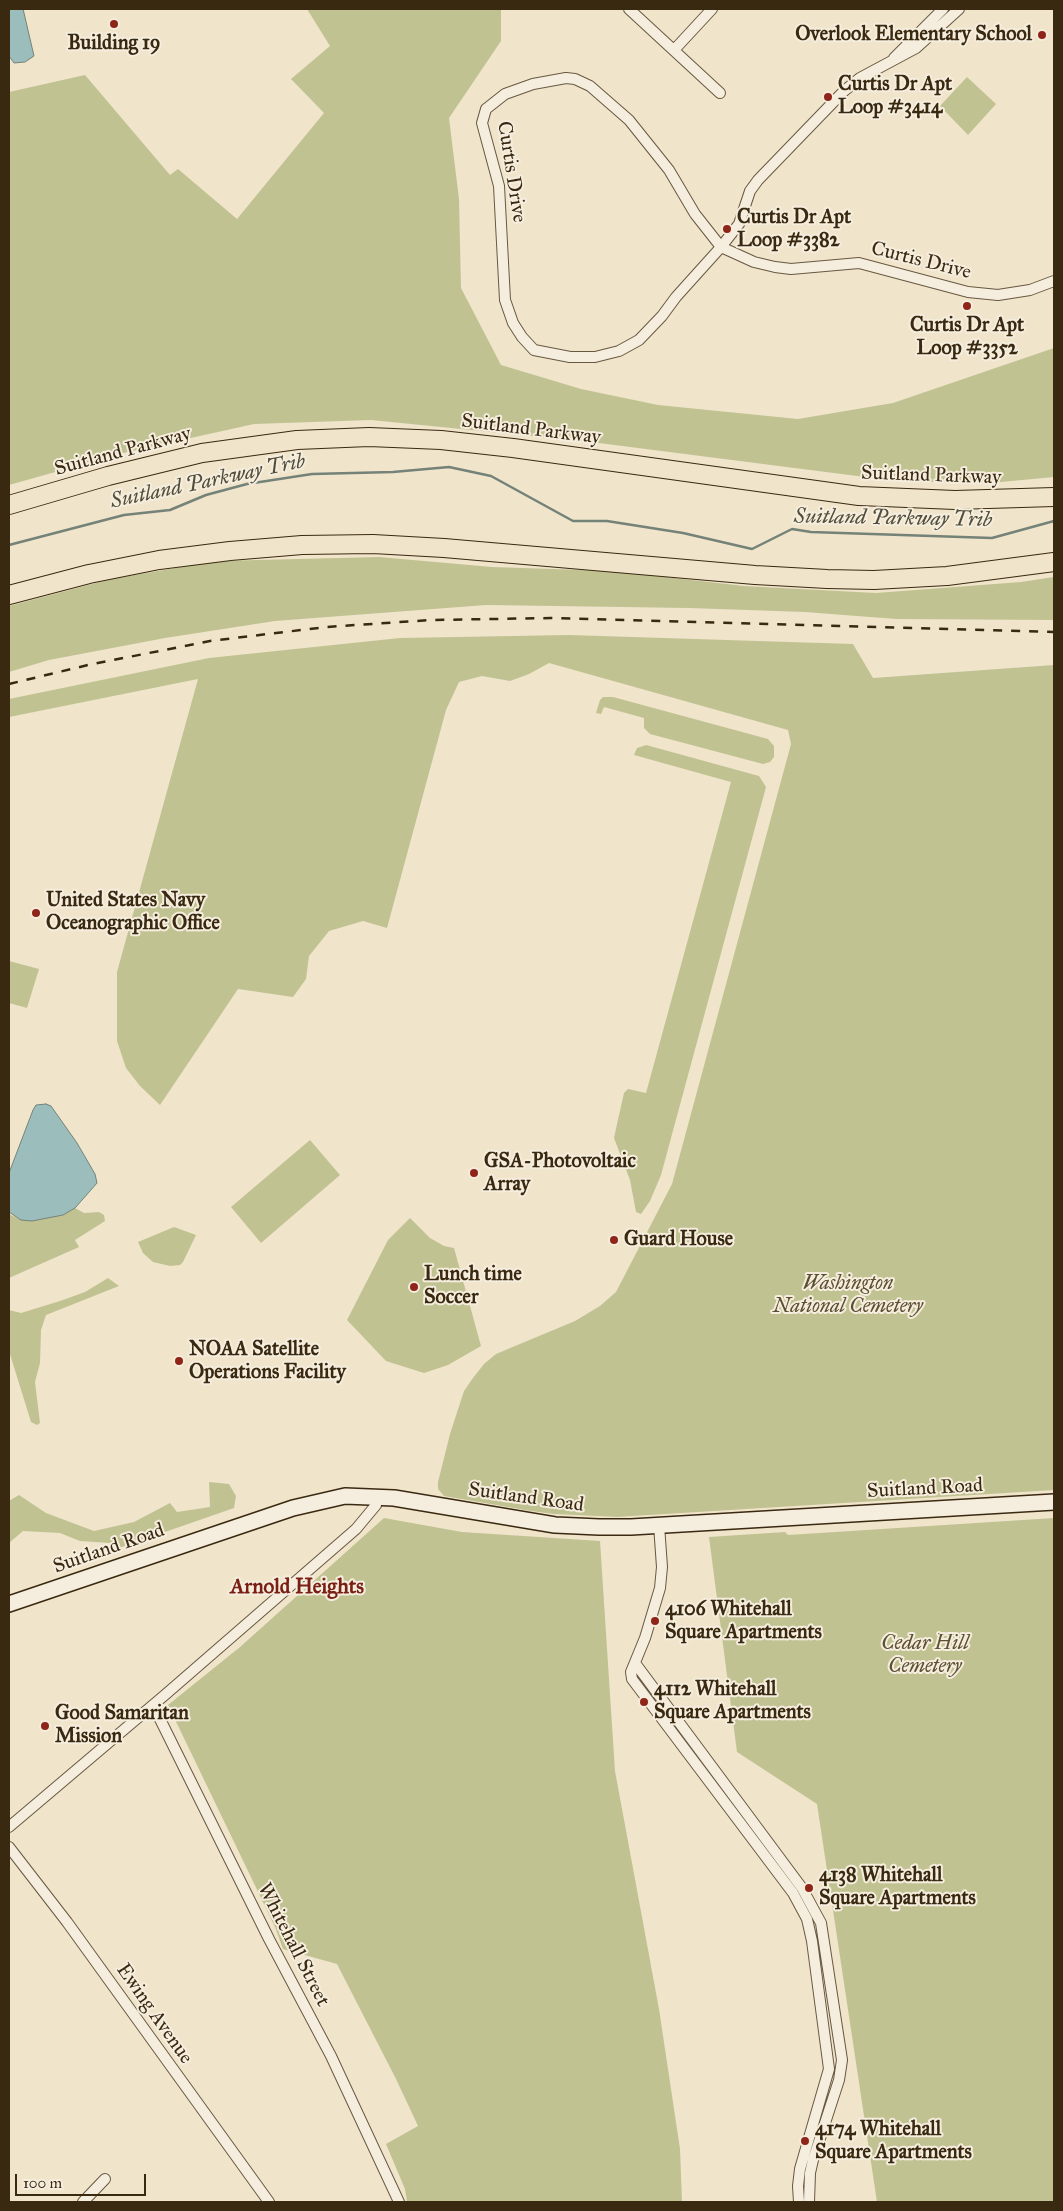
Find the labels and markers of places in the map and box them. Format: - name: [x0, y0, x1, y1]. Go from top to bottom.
- marker: Building 19: [108, 18, 120, 30]
- place label: Overlook Elementary School: [795, 23, 1032, 47]
- marker: Overlook Elementary School: [1036, 29, 1048, 41]
- place label: Building 19: [67, 32, 161, 56]
- place label: Curtis Dr Apt Loop #3414: [838, 73, 952, 120]
- marker: Curtis Dr Apt Loop #3414: [822, 91, 834, 103]
- place label: Curtis Dr Apt Loop #3382: [737, 206, 851, 253]
- marker: Curtis Dr Apt Loop #3382: [721, 223, 733, 235]
- marker: Curtis Dr Apt Loop #3352: [961, 300, 973, 312]
- place label: Curtis Dr Apt Loop #3352: [910, 314, 1024, 361]
- place label: United States Navy Oceanographic Office: [46, 889, 220, 936]
- marker: United States Navy Oceanographic Office: [30, 907, 42, 919]
- place label: GSA-Photovoltaic Array: [484, 1150, 636, 1197]
- marker: GSA-Photovoltaic Array: [468, 1167, 480, 1179]
- place label: Guard House: [624, 1228, 733, 1252]
- marker: Guard House: [608, 1234, 620, 1246]
- place label: Lunch time Soccer: [424, 1263, 522, 1310]
- marker: Lunch time Soccer: [408, 1281, 420, 1293]
- place label: NOAA Satellite Operations Facility: [189, 1338, 346, 1385]
- marker: NOAA Satellite Operations Facility: [173, 1355, 185, 1367]
- place label: 4106 Whitehall Square Apartments: [665, 1598, 822, 1645]
- marker: 4106 Whitehall Square Apartments: [649, 1615, 661, 1627]
- place label: 4112 Whitehall Square Apartments: [654, 1678, 811, 1725]
- marker: 4112 Whitehall Square Apartments: [638, 1696, 650, 1708]
- place label: Good Samaritan Mission: [55, 1702, 189, 1749]
- marker: Good Samaritan Mission: [39, 1720, 51, 1732]
- place label: 4138 Whitehall Square Apartments: [819, 1864, 976, 1911]
- marker: 4138 Whitehall Square Apartments: [803, 1882, 815, 1894]
- place label: 4174 Whitehall Square Apartments: [815, 2118, 972, 2165]
- marker: 4174 Whitehall Square Apartments: [799, 2135, 811, 2147]

